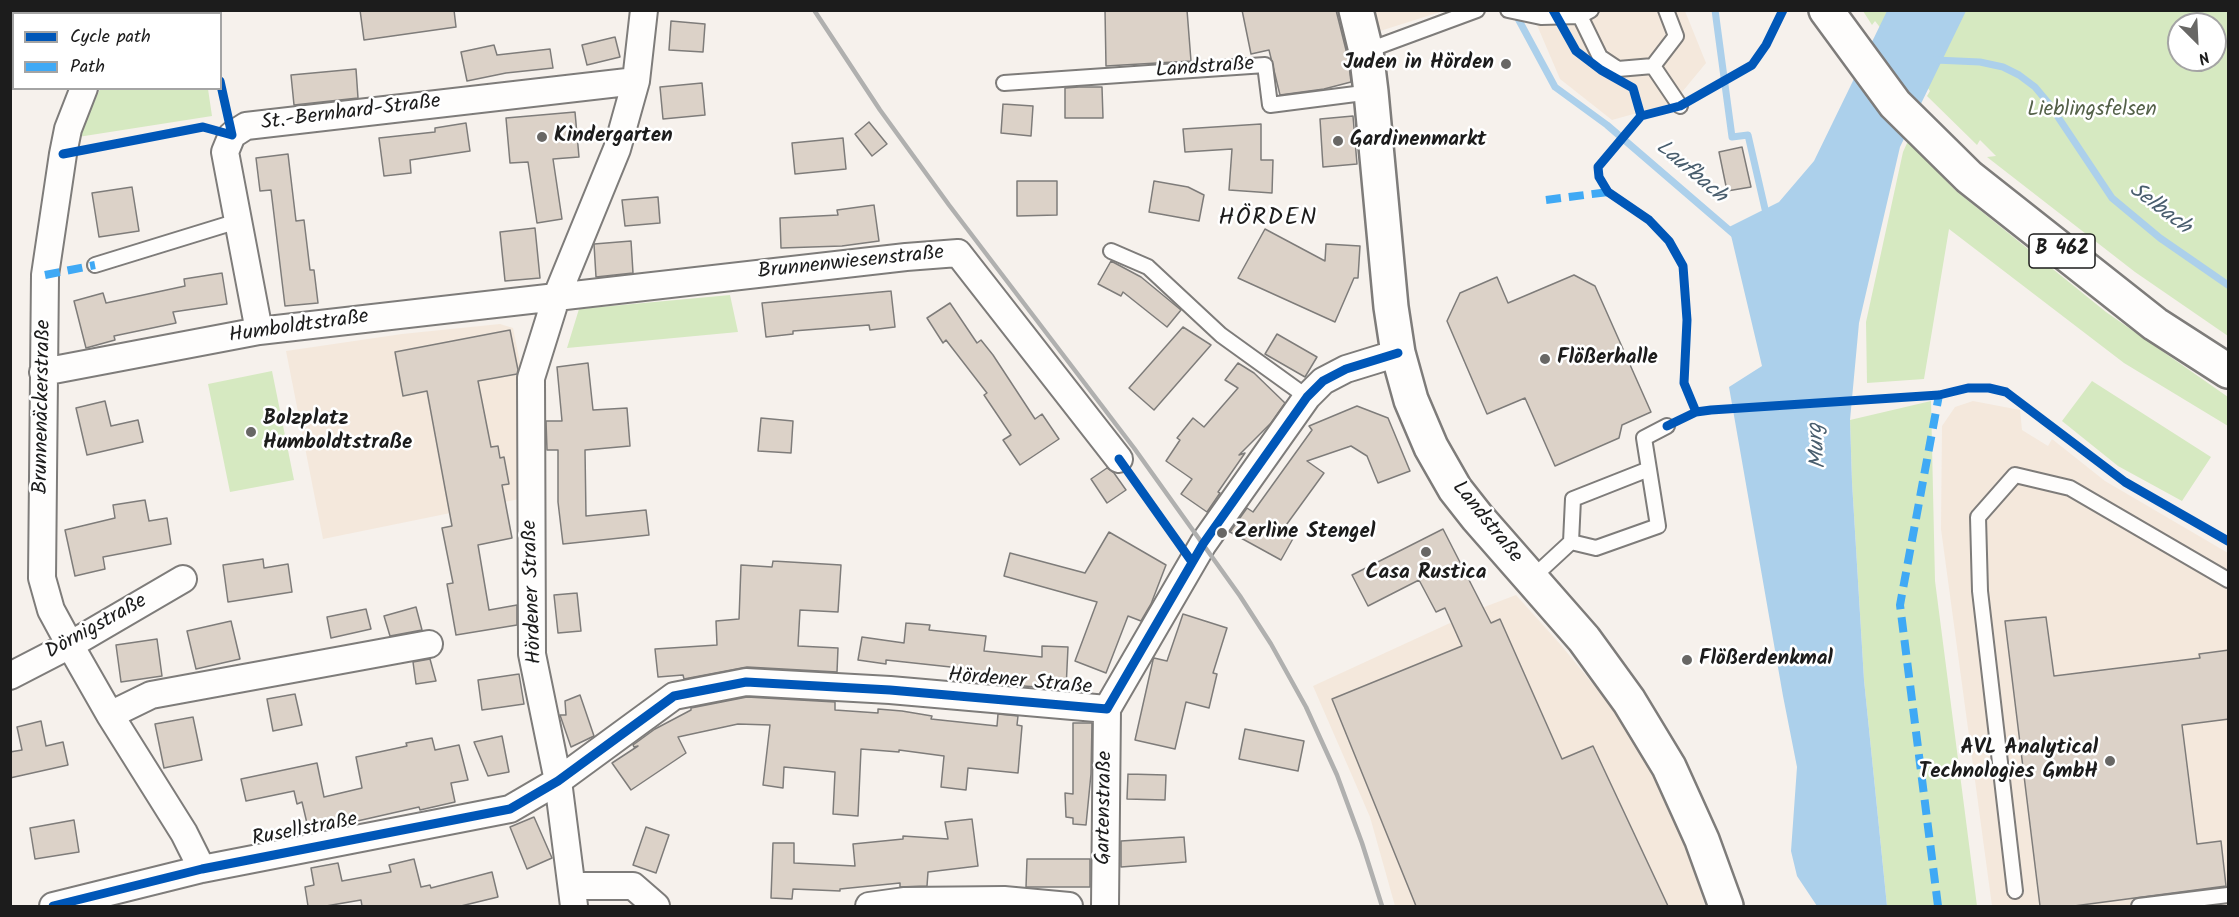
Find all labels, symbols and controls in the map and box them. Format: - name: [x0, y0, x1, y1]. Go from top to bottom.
- legend: [12, 12, 222, 90]
- north arrow: [2167, 12, 2227, 72]
- text: Cycle path: [70, 23, 151, 52]
- text: N: [2194, 44, 2213, 71]
- place label: Juden in Hörden: [1343, 51, 1494, 77]
- text: Path: [70, 53, 105, 82]
- street label: Landstraße: [1155, 53, 1255, 85]
- marker: Juden in Hörden: [1499, 57, 1513, 71]
- street label: St.-Bernhard-Straße: [260, 90, 442, 138]
- park label: Lieblingsfelsen: [2027, 98, 2157, 124]
- place label: Kindergarten: [554, 124, 673, 150]
- place label: Gardinenmarkt: [1350, 128, 1486, 154]
- marker: Kindergarten: [535, 130, 549, 144]
- marker: Gardinenmarkt: [1331, 134, 1345, 148]
- water label: Laufbach: [1649, 136, 1731, 210]
- water label: Selbach: [2123, 178, 2195, 242]
- district label: HÖRDEN: [1218, 206, 1318, 234]
- road number: B 462: [2029, 234, 2095, 268]
- street label: Brunnenwiesenstraße: [757, 242, 945, 286]
- street label: Humboldtstraße: [228, 306, 370, 350]
- street label: Brunnenäckerstraße: [30, 320, 58, 494]
- place label: Flößerhalle: [1557, 346, 1658, 372]
- marker: Flößerhalle: [1538, 352, 1552, 366]
- place label: Bolzplatz Humboldtstraße: [263, 407, 412, 457]
- water label: Murg: [1804, 422, 1834, 470]
- marker: Bolzplatz Humboldtstraße: [244, 425, 258, 439]
- street label: Landstraße: [1445, 477, 1527, 569]
- street label: Hördener Straße: [519, 519, 549, 665]
- place label: Zerline Stengel: [1234, 520, 1375, 546]
- marker: Zerline Stengel: [1215, 526, 1229, 540]
- marker: Casa Rustica: [1419, 545, 1433, 559]
- place label: Casa Rustica: [1366, 561, 1486, 587]
- street label: Dörnigstraße: [42, 590, 152, 666]
- place label: Flößerdenkmal: [1699, 647, 1833, 673]
- marker: Flößerdenkmal: [1680, 653, 1694, 667]
- street label: Hördener Straße: [947, 664, 1093, 702]
- place label: AVL Analytical Technologies GmbH: [1919, 736, 2098, 786]
- street label: Gartenstraße: [1092, 751, 1120, 865]
- marker: AVL Analytical Technologies GmbH: [2103, 754, 2117, 768]
- street label: Rusellstraße: [250, 808, 360, 854]

